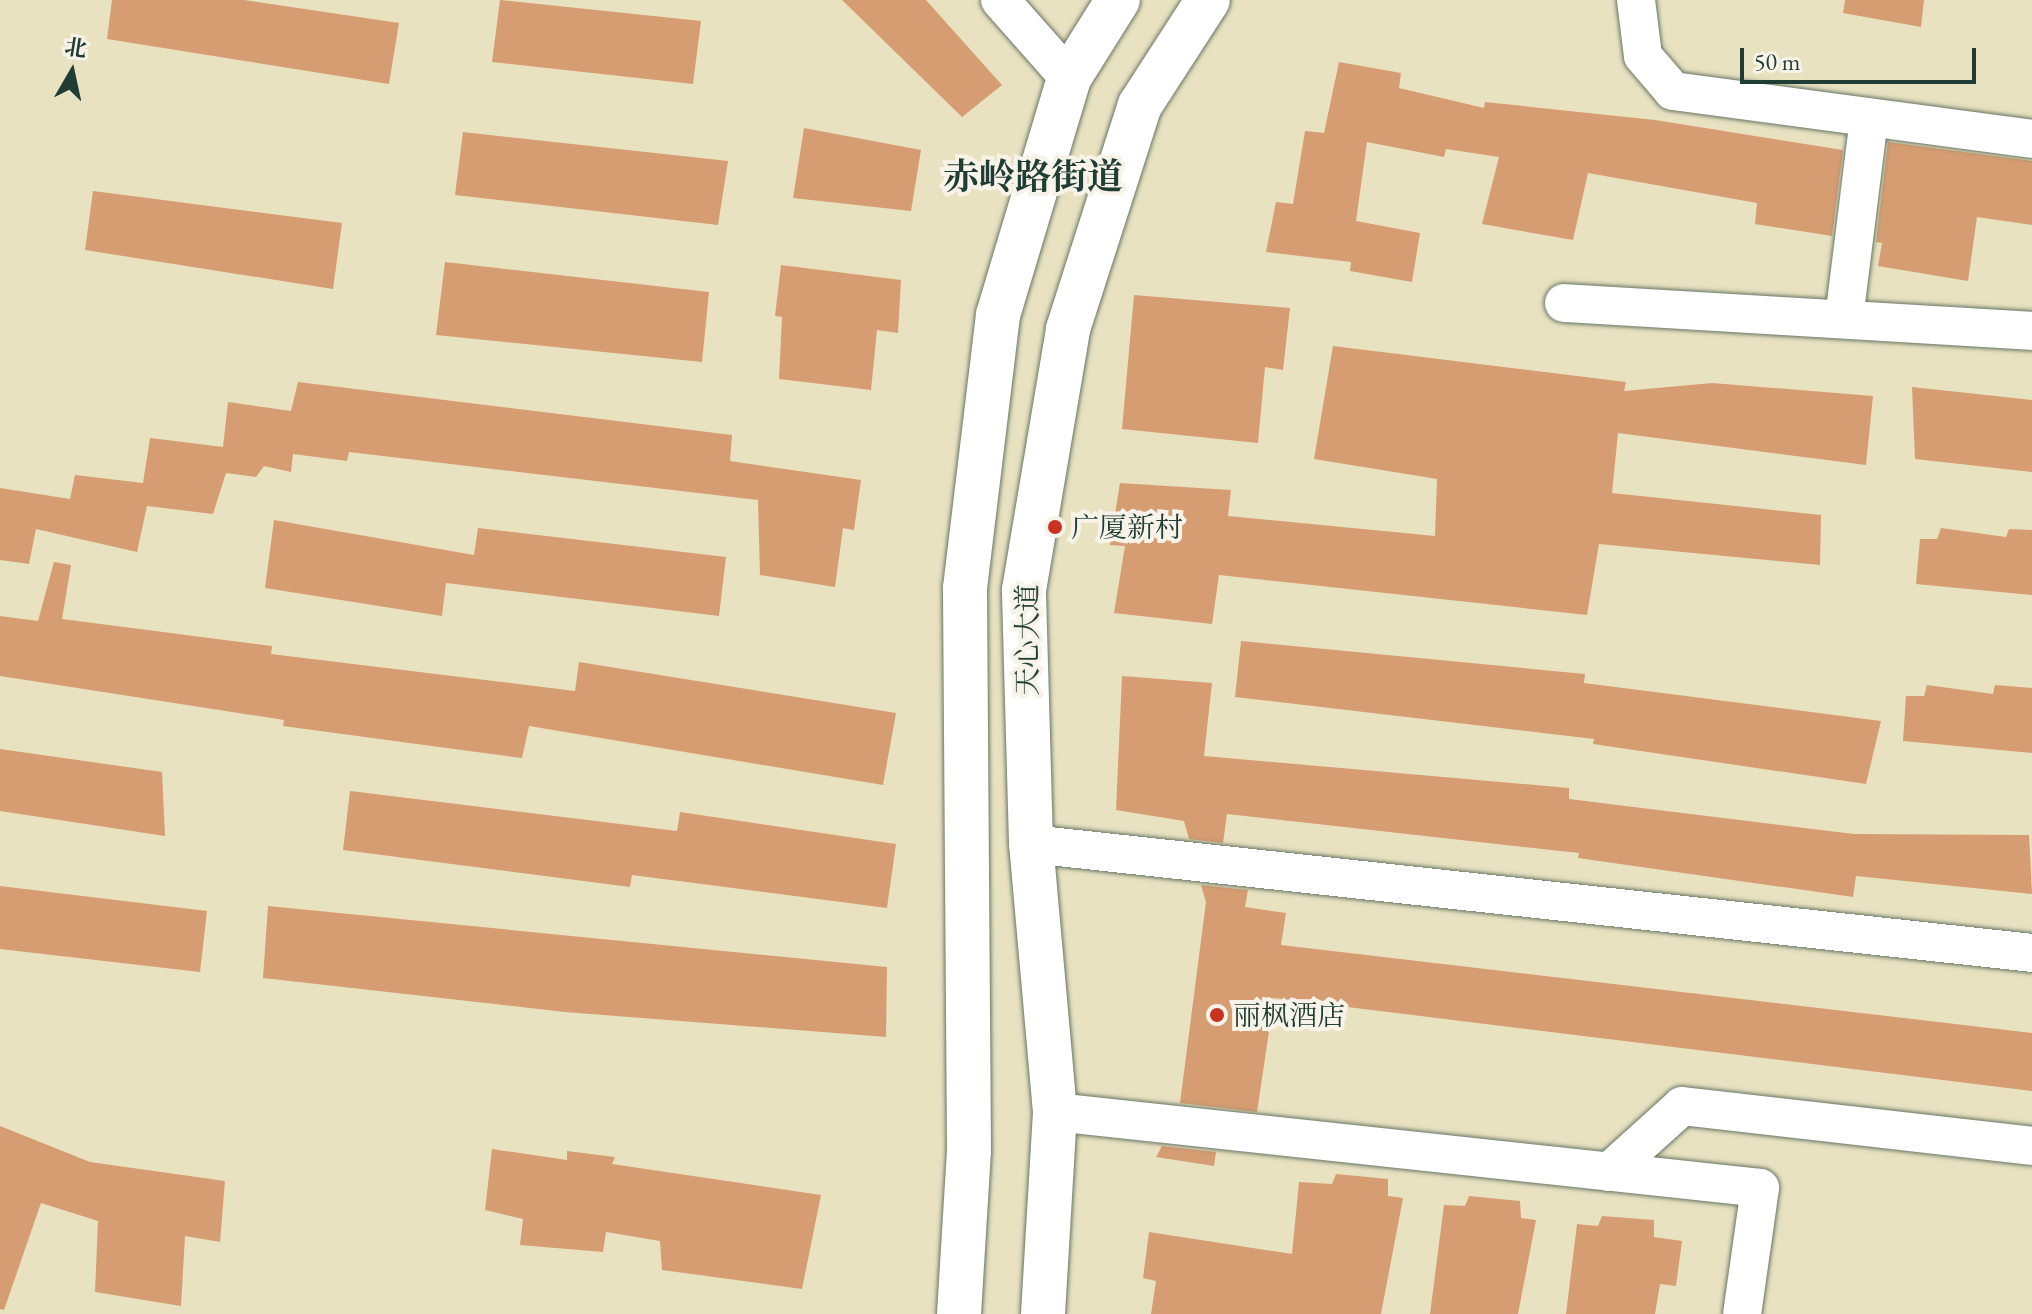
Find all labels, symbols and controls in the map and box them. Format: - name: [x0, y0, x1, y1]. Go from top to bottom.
- north arrow: [32, 32, 112, 112]
- text: 北: [63, 32, 89, 64]
- scale bar: [1744, 32, 1980, 82]
- text: 50 m: [1754, 46, 1801, 77]
- district label: 赤岭路街道: [943, 155, 1123, 199]
- place label: 广厦新村: [1071, 510, 1183, 544]
- marker: 广厦新村: [1046, 518, 1064, 536]
- street label: 天心大道: [1010, 584, 1044, 696]
- place label: 丽枫酒店: [1233, 998, 1345, 1032]
- marker: 丽枫酒店: [1208, 1006, 1226, 1024]

